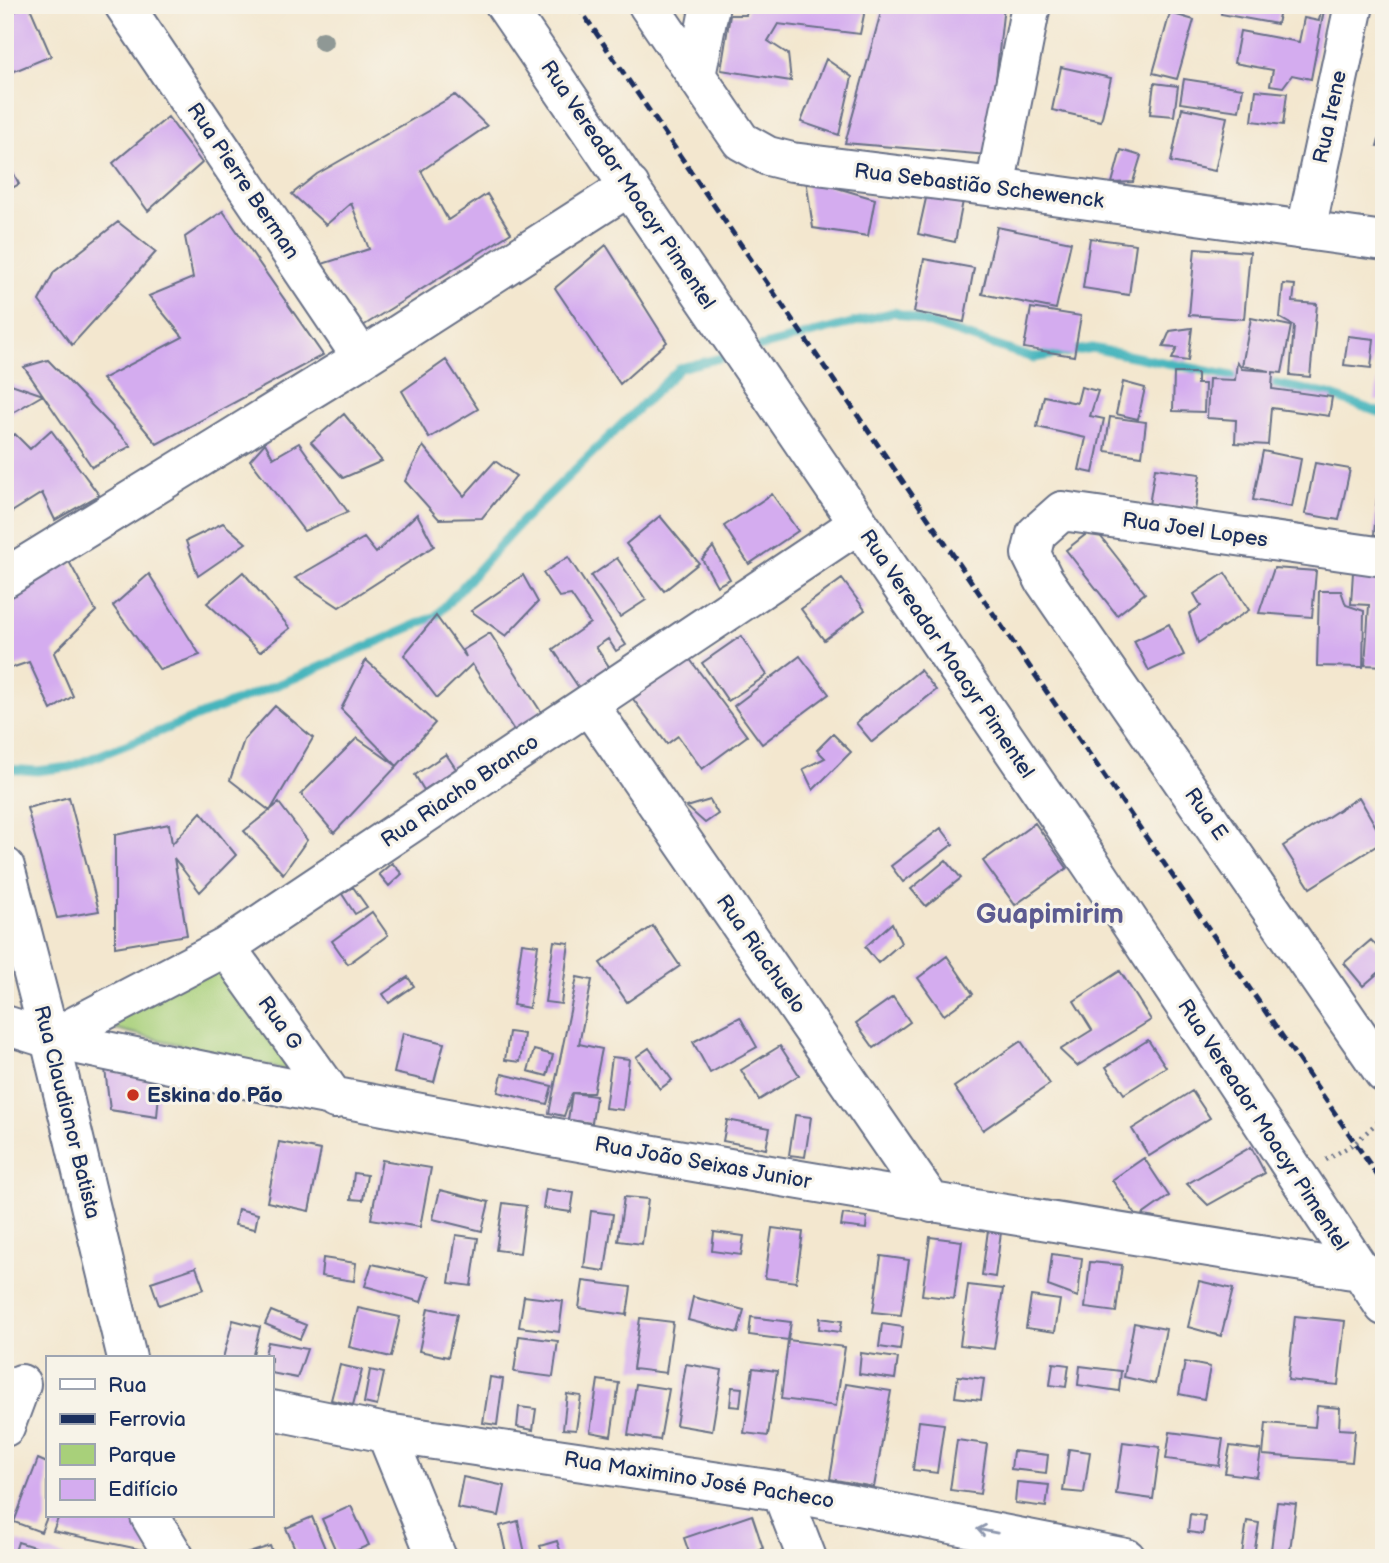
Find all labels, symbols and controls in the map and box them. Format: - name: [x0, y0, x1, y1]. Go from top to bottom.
- street label: Rua Vereador Moacyr Pimentel: [535, 56, 721, 314]
- street label: Rua Irene: [1308, 68, 1352, 166]
- street label: Rua Pierre Berman: [181, 98, 305, 264]
- street label: Rua Sebastião Schewenck: [853, 158, 1106, 214]
- street label: Rua Joel Lopes: [1121, 507, 1269, 553]
- street label: Rua Vereador Moacyr Pimentel: [854, 525, 1040, 783]
- street label: Rua Riacho Branco: [376, 729, 544, 853]
- street label: Rua E: [1179, 783, 1233, 845]
- street label: Rua Riachuelo: [711, 890, 811, 1018]
- district label: Guapimirim: [976, 898, 1124, 931]
- street label: Rua G: [252, 991, 308, 1055]
- street label: Rua Vereador Moacyr Pimentel: [1172, 995, 1354, 1255]
- street label: Rua Claudionor Batista: [28, 1003, 106, 1221]
- place label: Eskina do Pão: [147, 1083, 283, 1108]
- marker: Eskina do Pão: [125, 1087, 141, 1103]
- street label: Rua João Seixas Junior: [593, 1132, 814, 1194]
- legend: [46, 1356, 273, 1518]
- text: Rua: [108, 1373, 147, 1398]
- text: Ferrovia: [108, 1407, 186, 1432]
- text: Parque: [108, 1443, 176, 1468]
- street label: Rua Maximino José Pacheco: [562, 1446, 836, 1514]
- text: Edifício: [108, 1477, 178, 1502]
- one-way arrow: [976, 1523, 999, 1537]

